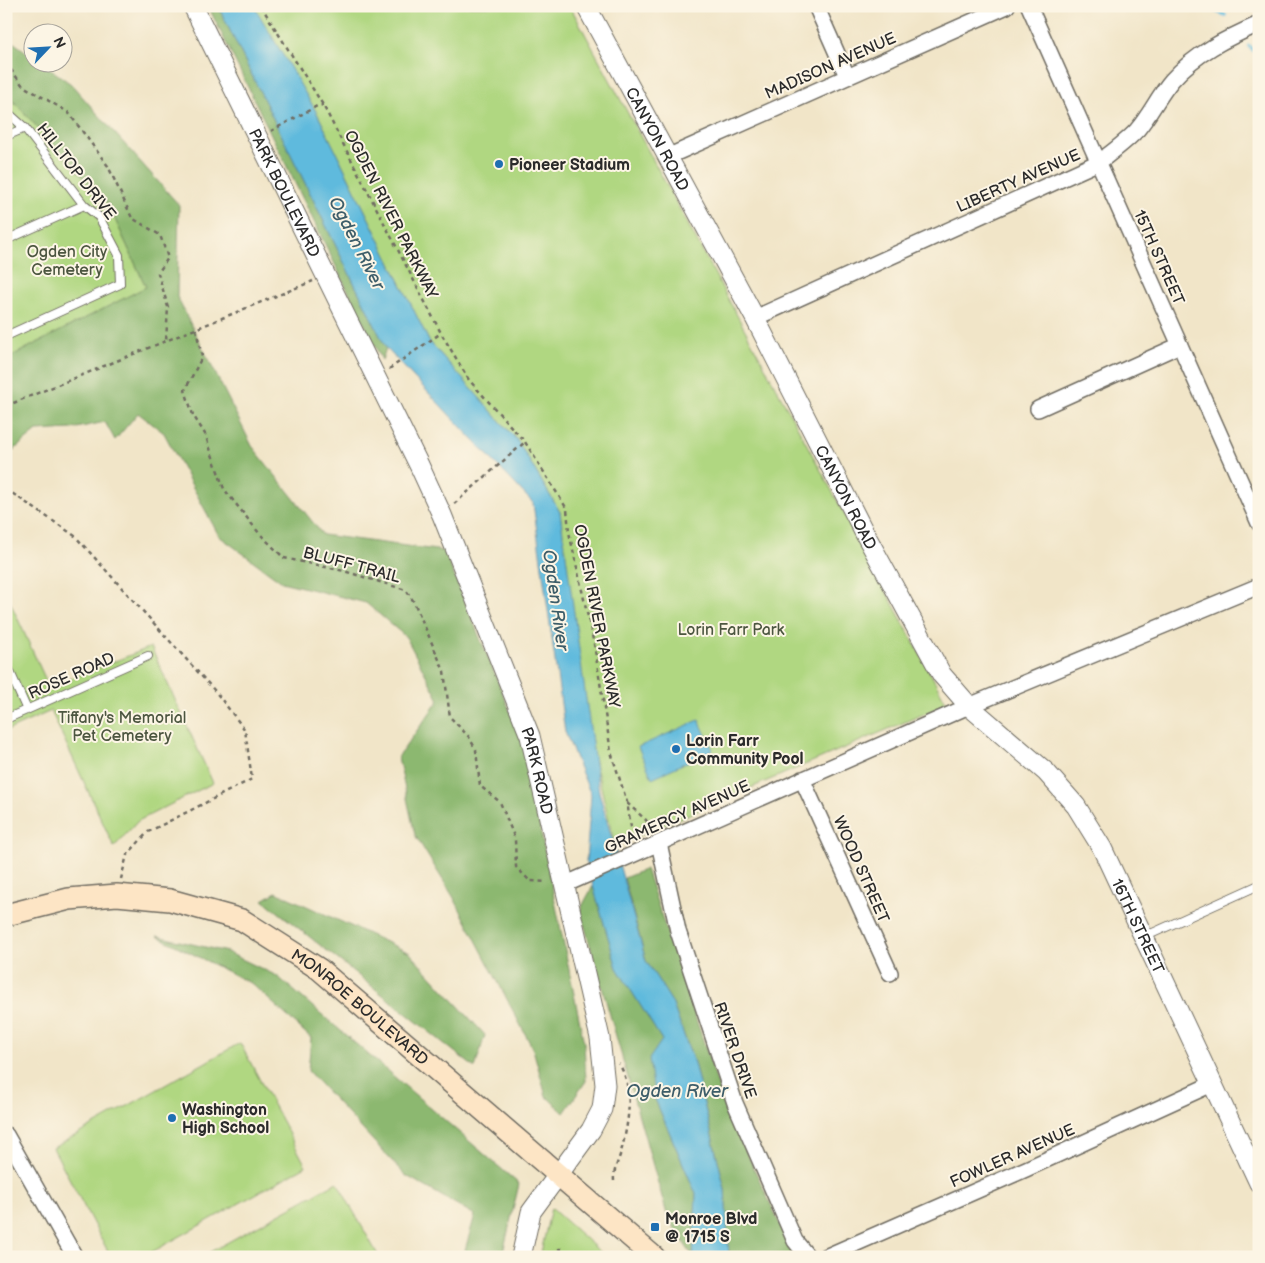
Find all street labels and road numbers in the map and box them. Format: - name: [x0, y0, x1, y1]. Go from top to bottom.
- street label: MADISON AVENUE: [762, 29, 899, 104]
- street label: CANYON ROAD: [621, 84, 692, 195]
- street label: HILLTOP DRIVE: [32, 120, 119, 224]
- street label: PARK BOULEVARD: [244, 126, 323, 261]
- street label: OGDEN RIVER PARKWAY: [340, 127, 442, 303]
- street label: LIBERTY AVENUE: [954, 146, 1083, 217]
- street label: 15TH STREET: [1129, 207, 1188, 308]
- street label: CANYON ROAD: [810, 442, 880, 554]
- street label: OGDEN RIVER PARKWAY: [569, 523, 624, 710]
- street label: BLUFF TRAIL: [301, 543, 403, 588]
- street label: ROSE ROAD: [25, 649, 118, 704]
- street label: PARK ROAD: [516, 724, 556, 817]
- street label: GRAMERCY AVENUE: [602, 777, 753, 858]
- street label: WOOD STREET: [829, 813, 893, 926]
- street label: 16TH STREET: [1107, 876, 1168, 977]
- street label: MONROE BOULEVARD: [287, 946, 432, 1070]
- street label: RIVER DRIVE: [709, 1000, 760, 1101]
- street label: FOWLER AVENUE: [947, 1120, 1078, 1192]

